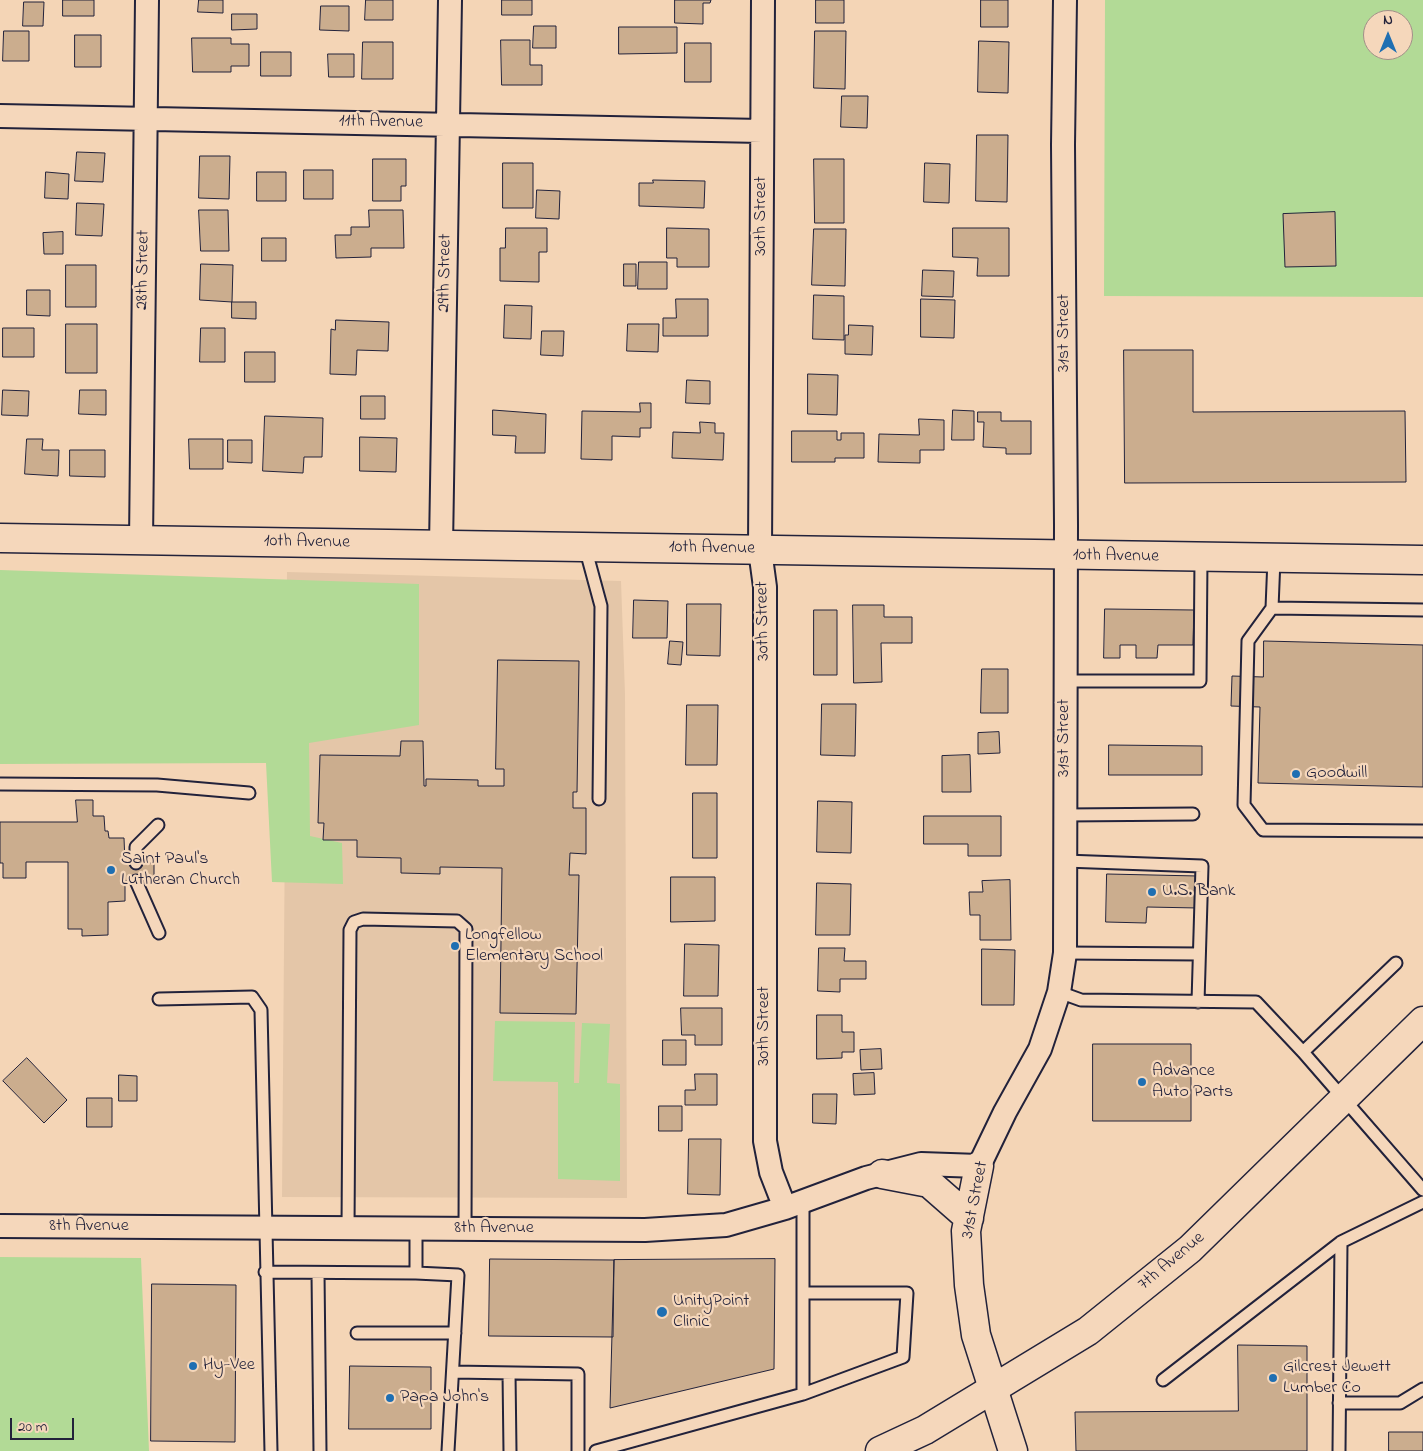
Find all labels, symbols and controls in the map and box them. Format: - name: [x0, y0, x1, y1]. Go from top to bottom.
- north arrow: [1363, 10, 1413, 60]
- text: N: [1383, 10, 1393, 31]
- street label: 11th Avenue: [339, 111, 423, 135]
- street label: 30th Street: [751, 176, 773, 256]
- street label: 28th Street: [133, 230, 155, 310]
- street label: 29th Street: [435, 233, 457, 313]
- street label: 31st Street: [1054, 294, 1076, 372]
- street label: 10th Avenue: [264, 531, 350, 555]
- street label: 10th Avenue: [669, 537, 755, 561]
- street label: 10th Avenue: [1073, 545, 1159, 569]
- street label: 30th Street: [753, 581, 775, 661]
- street label: 31st Street: [1054, 699, 1076, 777]
- place label: Goodwill: [1306, 763, 1367, 785]
- marker: Goodwill: [1290, 768, 1302, 780]
- place label: Saint Paul's Lutheran Church: [121, 849, 240, 892]
- marker: Saint Paul's Lutheran Church: [105, 864, 117, 876]
- place label: U.S. Bank: [1162, 881, 1235, 903]
- marker: U.S. Bank: [1146, 886, 1158, 898]
- place label: Longfellow Elementary School: [465, 925, 603, 968]
- marker: Longfellow Elementary School: [449, 940, 461, 952]
- street label: 30th Street: [754, 986, 776, 1066]
- place label: Advance Auto Parts: [1152, 1061, 1233, 1104]
- marker: Advance Auto Parts: [1136, 1076, 1148, 1088]
- street label: 31st Street: [958, 1160, 994, 1240]
- street label: 8th Avenue: [49, 1216, 129, 1238]
- street label: 8th Avenue: [454, 1218, 534, 1240]
- street label: 7th Avenue: [1134, 1228, 1210, 1296]
- place label: UnityPoint Clinic: [673, 1291, 749, 1334]
- marker: UnityPoint Clinic: [655, 1305, 669, 1319]
- place label: Hy-Vee: [203, 1355, 255, 1377]
- place label: Gilcrest Jewett Lumber Co: [1283, 1357, 1391, 1400]
- marker: Hy-Vee: [187, 1360, 199, 1372]
- marker: Gilcrest Jewett Lumber Co: [1267, 1372, 1279, 1384]
- place label: Papa John's: [400, 1387, 489, 1409]
- marker: Papa John's: [384, 1392, 396, 1404]
- scale bar: [12, 1408, 76, 1440]
- text: 20 m: [18, 1416, 47, 1438]

